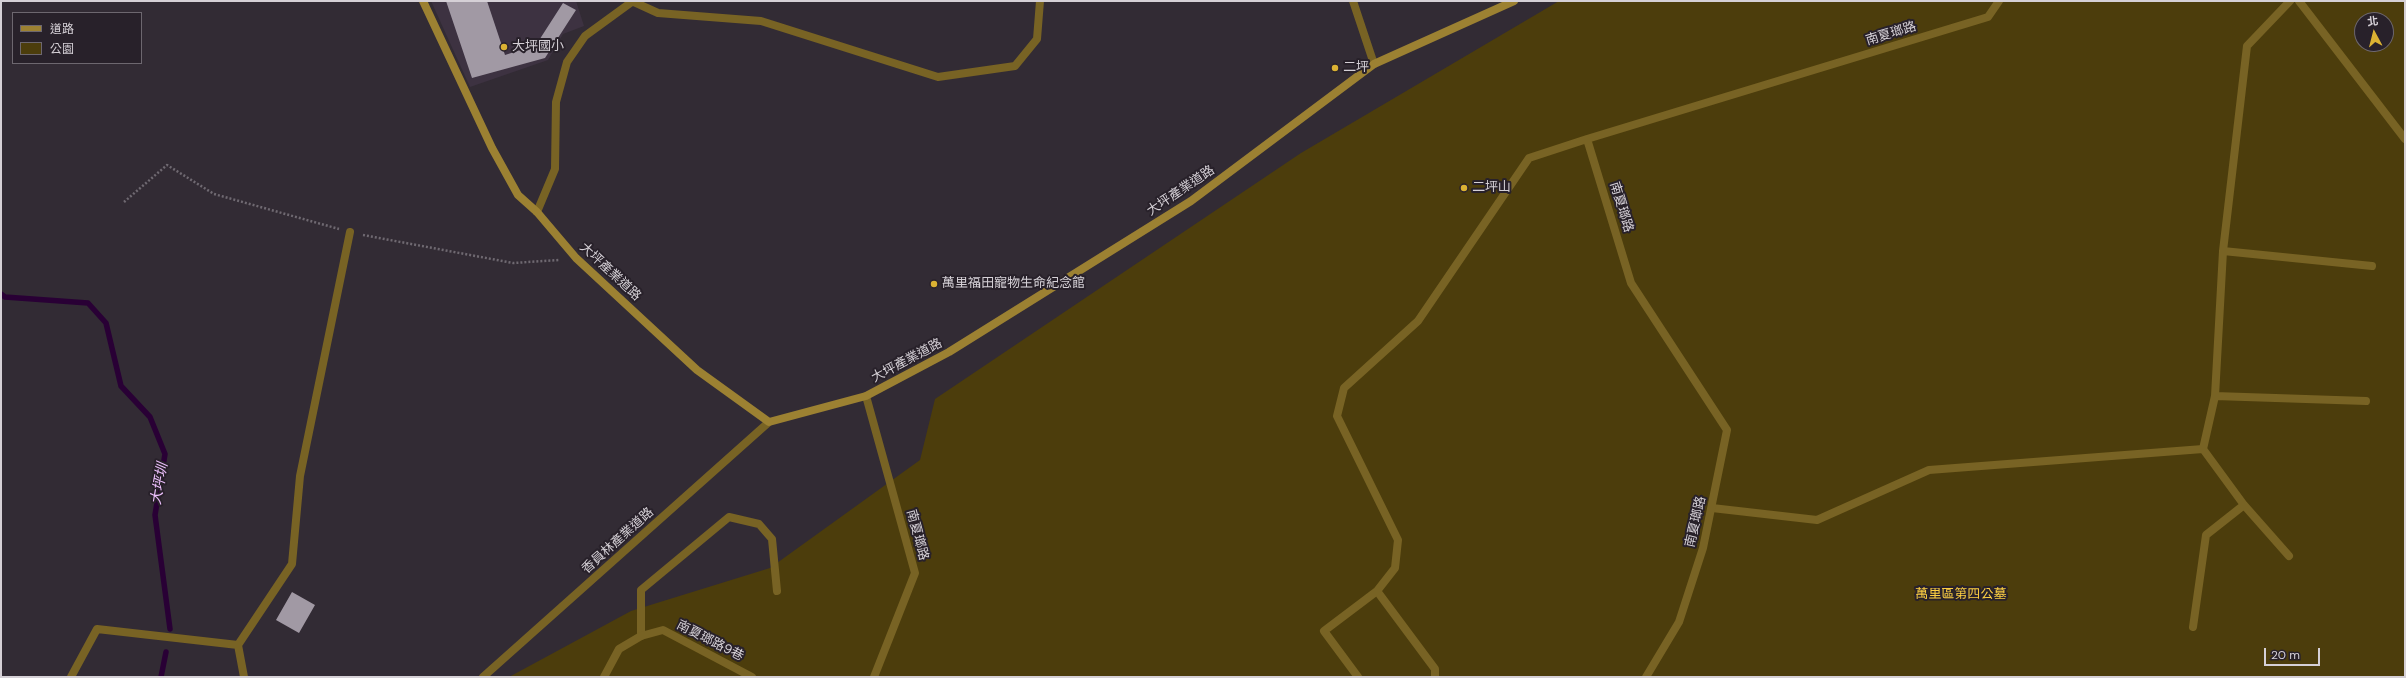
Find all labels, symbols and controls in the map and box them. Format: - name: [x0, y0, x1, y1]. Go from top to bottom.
- legend: [12, 12, 142, 64]
- north arrow: [2354, 12, 2394, 52]
- text: 北: [2366, 13, 2379, 29]
- street label: 南夏瑯路: [1864, 19, 1918, 49]
- text: 道路: [50, 21, 74, 37]
- place label: 大坪國小: [512, 39, 564, 55]
- text: 公園: [50, 41, 74, 57]
- marker: 大坪國小: [499, 42, 509, 52]
- place label: 二坪: [1343, 60, 1369, 76]
- marker: 二坪: [1330, 63, 1340, 73]
- street label: 大坪產業道路: [1144, 163, 1218, 219]
- place label: 二坪山: [1472, 180, 1511, 196]
- street label: 南夏瑯路: [1606, 180, 1636, 234]
- marker: 二坪山: [1459, 183, 1469, 193]
- street label: 大坪產業道路: [576, 240, 644, 304]
- place label: 萬里福田寵物生命紀念館: [942, 276, 1085, 292]
- marker: 萬里福田寵物生命紀念館: [929, 279, 939, 289]
- street label: 大坪產業道路: [869, 336, 945, 386]
- water label: 大坪圳: [148, 462, 172, 506]
- street label: 南夏瑯路: [1683, 495, 1709, 549]
- street label: 香員林產業道路: [579, 505, 657, 577]
- street label: 南夏瑯路: [903, 508, 931, 562]
- park label: 萬里區第四公墓: [1916, 587, 2006, 603]
- street label: 南夏瑯路9巷: [674, 617, 746, 665]
- scale bar: [2266, 640, 2322, 666]
- text: 20 m: [2271, 647, 2300, 663]

